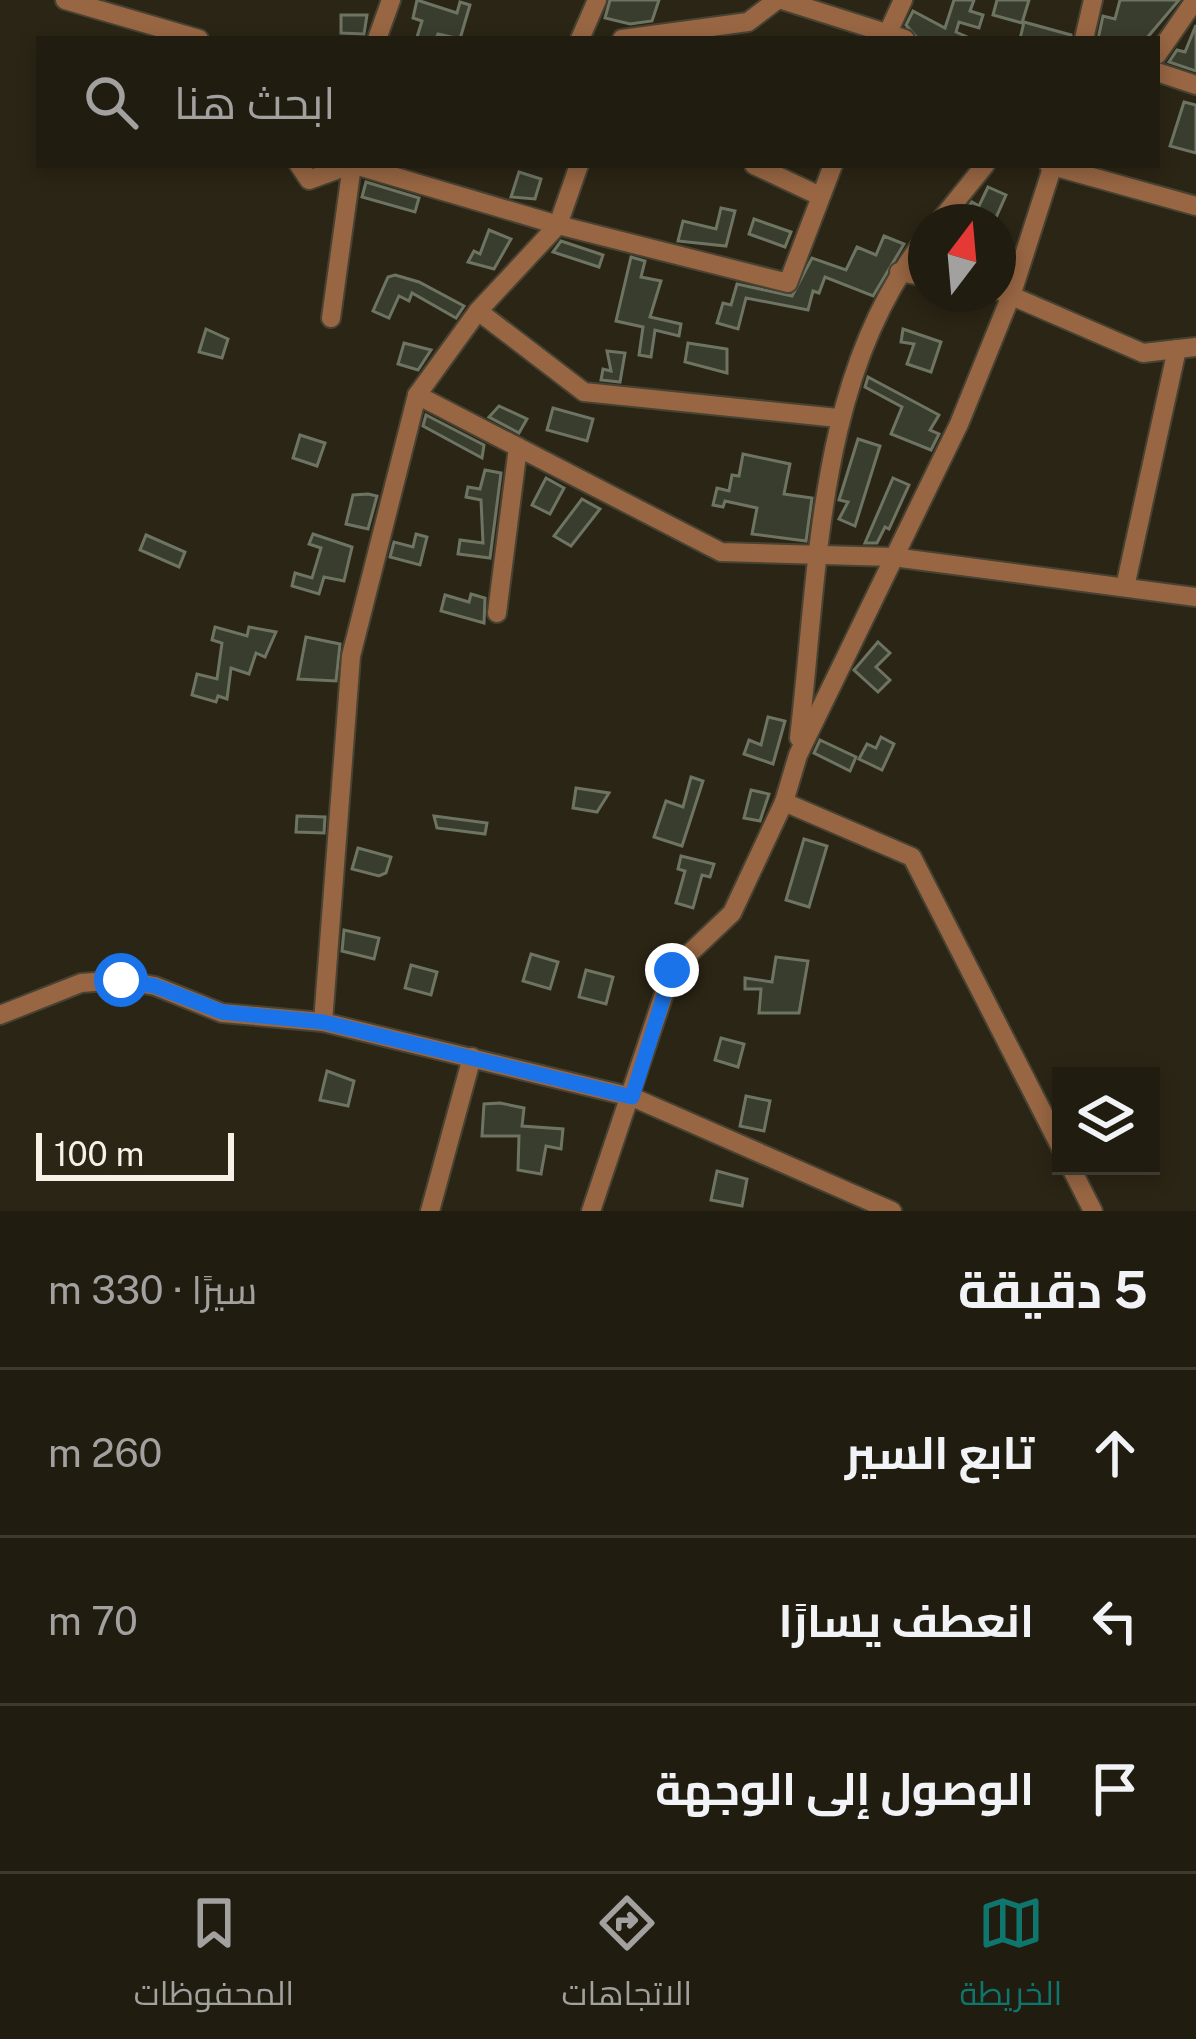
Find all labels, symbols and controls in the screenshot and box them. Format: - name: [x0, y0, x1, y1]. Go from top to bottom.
- search box: [36, 36, 1160, 168]
- icon: search: [78, 69, 144, 135]
- text: ابحث هنا: [174, 76, 335, 129]
- north arrow: [908, 204, 1016, 312]
- route end: [645, 943, 699, 997]
- route start: [94, 953, 148, 1007]
- map controls: [1052, 1067, 1160, 1175]
- button: layers: [1052, 1067, 1160, 1175]
- scale bar: [36, 1127, 234, 1180]
- text: 100 m: [54, 1135, 144, 1173]
- text: 5 دقيقة: [958, 1260, 1148, 1319]
- text: سيرًا · 330 m: [48, 1267, 257, 1313]
- icon: ahead: [1082, 1420, 1148, 1486]
- text: تابع السير: [845, 1426, 1034, 1479]
- text: 260 m: [48, 1430, 162, 1476]
- icon: left: [1082, 1588, 1148, 1654]
- text: انعطف يسارًا: [778, 1594, 1034, 1647]
- text: 70 m: [48, 1598, 138, 1644]
- icon: arrive: [1082, 1756, 1148, 1822]
- text: الوصول إلى الوجهة: [655, 1762, 1034, 1815]
- tab: المحفوظات: [134, 1890, 294, 2024]
- tab: الاتجاهات: [562, 1890, 692, 2024]
- tab: الخريطة: [959, 1890, 1062, 2024]

